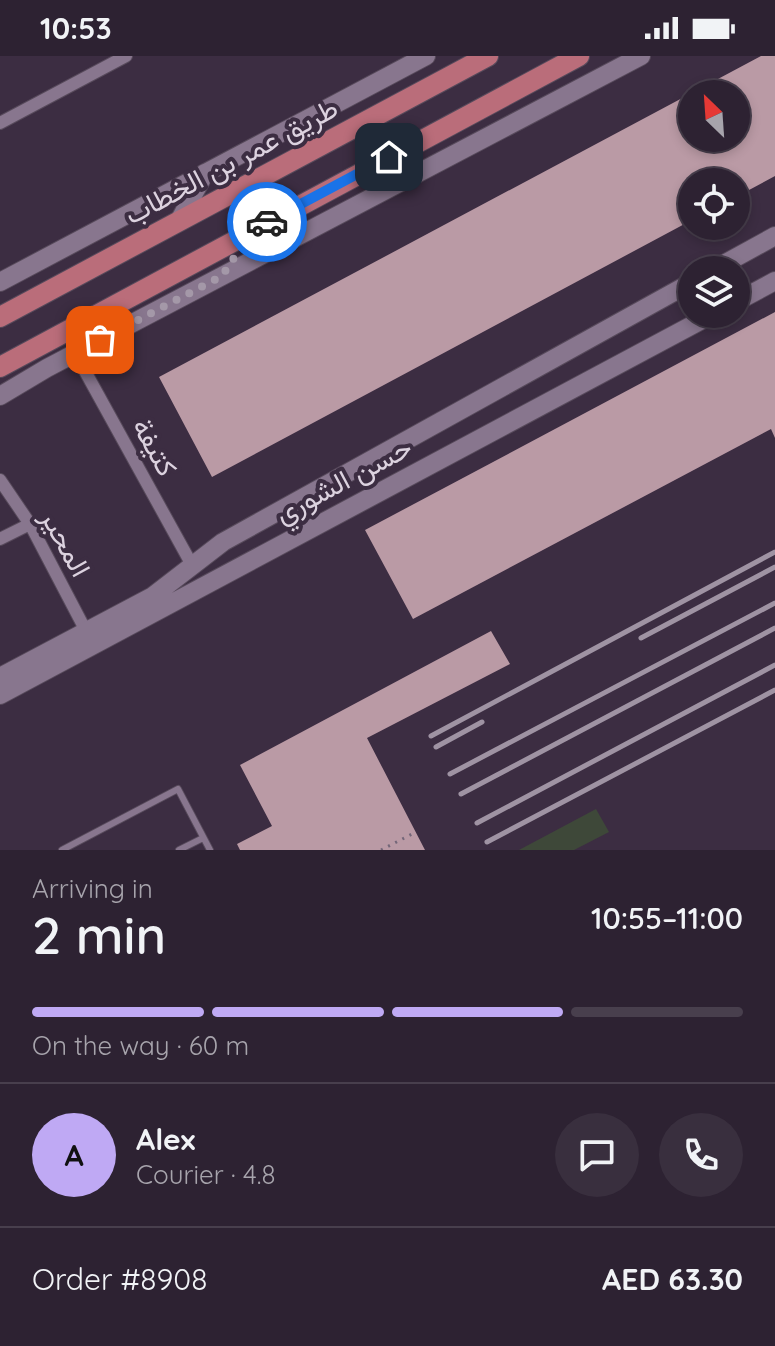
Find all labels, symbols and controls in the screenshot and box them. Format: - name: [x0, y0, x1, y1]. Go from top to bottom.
- text: 10:53: [40, 9, 112, 47]
- north arrow: [678, 80, 750, 152]
- map controls: [678, 80, 750, 328]
- street label: طريق عمر بن الخطاب: [118, 90, 344, 232]
- pin: [355, 123, 423, 191]
- icon: home: [367, 135, 411, 179]
- button: locate: [678, 168, 750, 240]
- courier: [227, 182, 307, 262]
- icon: car: [245, 200, 289, 244]
- button: layers: [678, 256, 750, 328]
- pin: [66, 306, 134, 374]
- icon: bag: [78, 318, 122, 362]
- street label: كتيفة: [125, 412, 186, 482]
- street label: حسن الشوري: [268, 429, 420, 536]
- street label: المحير: [32, 502, 99, 583]
- text: Arriving in: [32, 872, 153, 905]
- text: 10:55–11:00: [591, 899, 743, 937]
- text: 2 min: [32, 902, 166, 967]
- text: On the way · 60 m: [32, 1029, 249, 1062]
- button: chat: [555, 1113, 639, 1197]
- button: phone: [659, 1113, 743, 1197]
- text: Alex: [136, 1120, 195, 1158]
- text: A: [64, 1136, 84, 1174]
- text: Courier · 4.8: [136, 1158, 275, 1191]
- text: Order #8908: [32, 1260, 207, 1298]
- text: AED 63.30: [602, 1260, 743, 1298]

